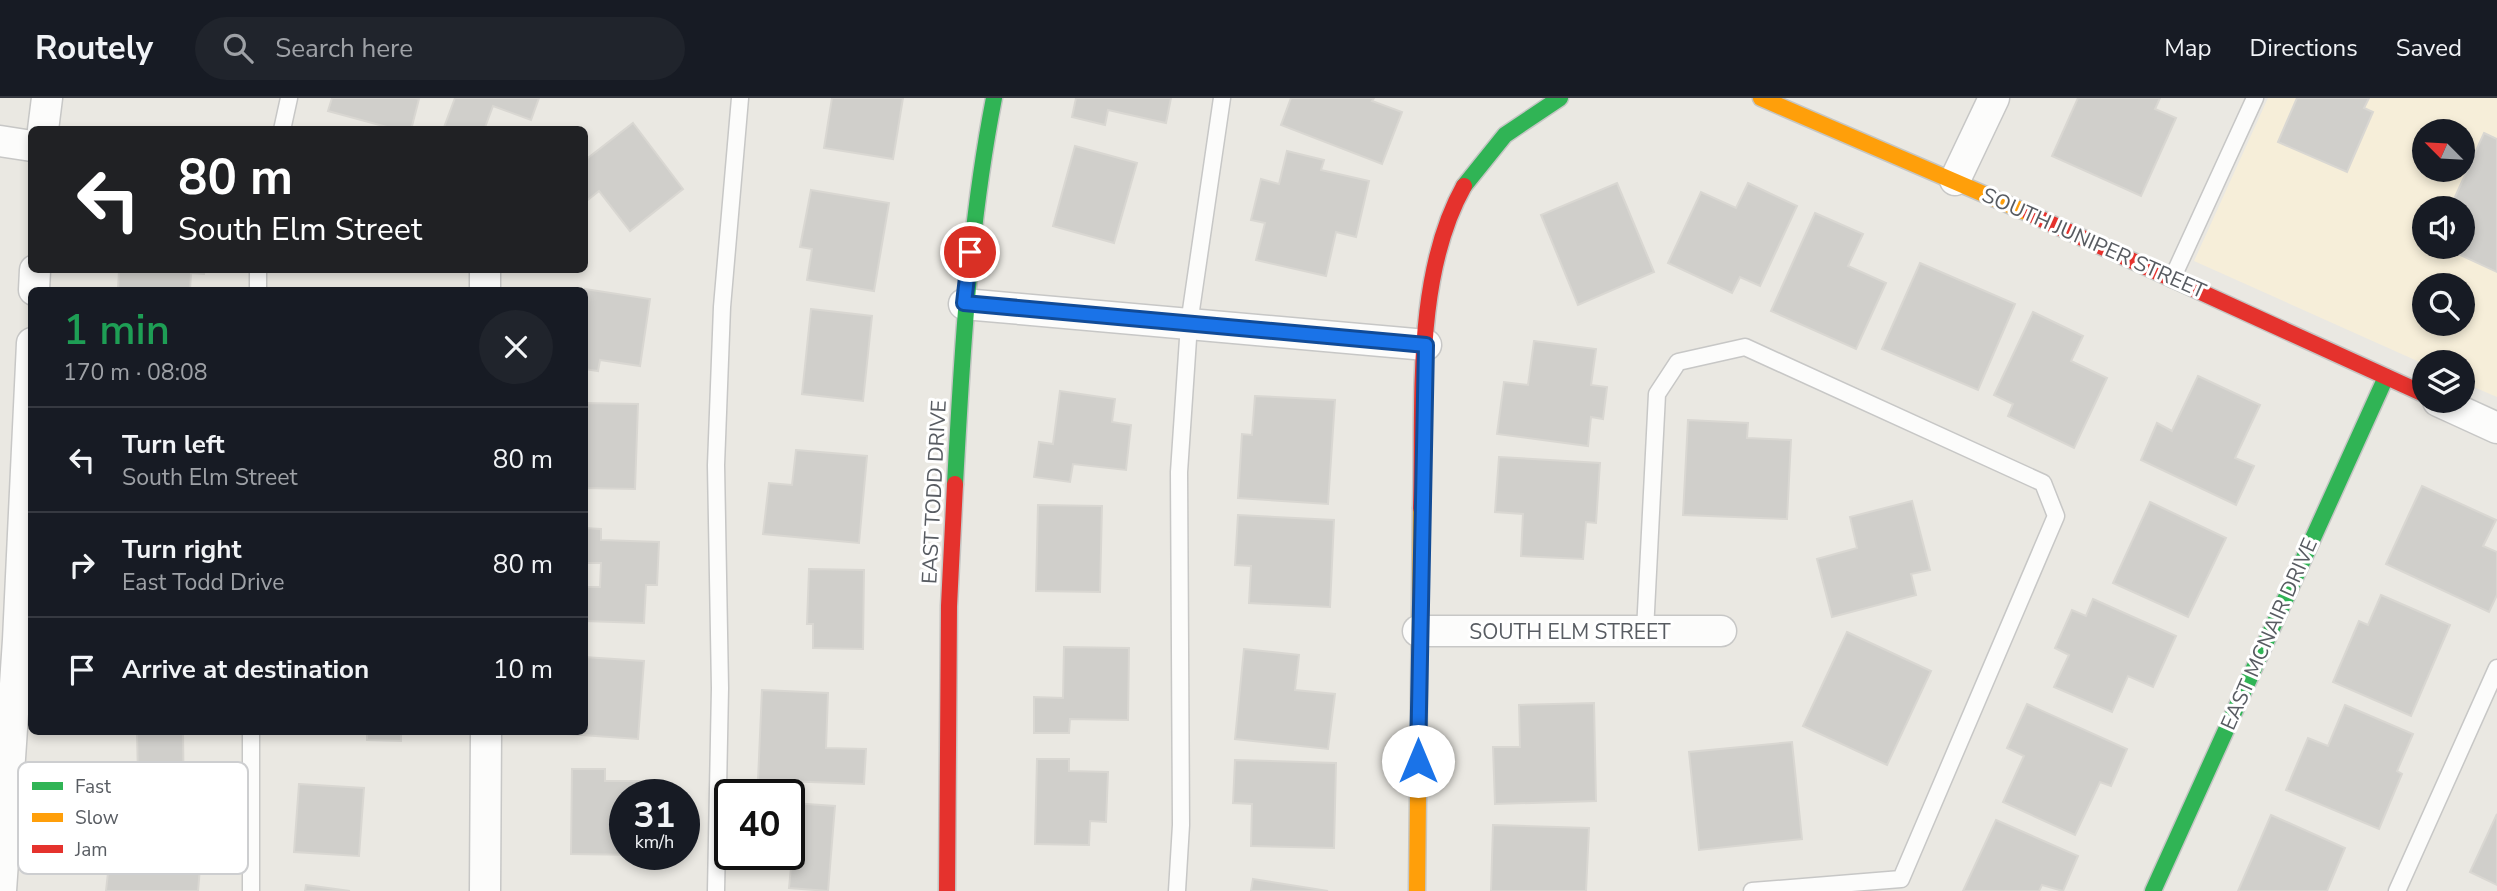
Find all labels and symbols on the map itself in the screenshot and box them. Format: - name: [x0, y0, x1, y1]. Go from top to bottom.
- north arrow: [2412, 119, 2474, 182]
- street label: SOUTH JUNIPER STREET: [1978, 181, 2211, 305]
- pin: [940, 222, 1000, 282]
- street label: EAST TODD DRIVE: [915, 399, 953, 585]
- street label: EAST MCNAIR DRIVE: [2214, 534, 2324, 734]
- street label: SOUTH ELM STREET: [1469, 618, 1671, 646]
- position arrow: [1381, 724, 1455, 798]
- legend: [18, 762, 248, 874]
- text: Fast: [75, 774, 111, 800]
- speed limit sign: 40: [714, 779, 805, 870]
- text: Slow: [75, 805, 119, 831]
- text: Jam: [74, 837, 108, 863]

